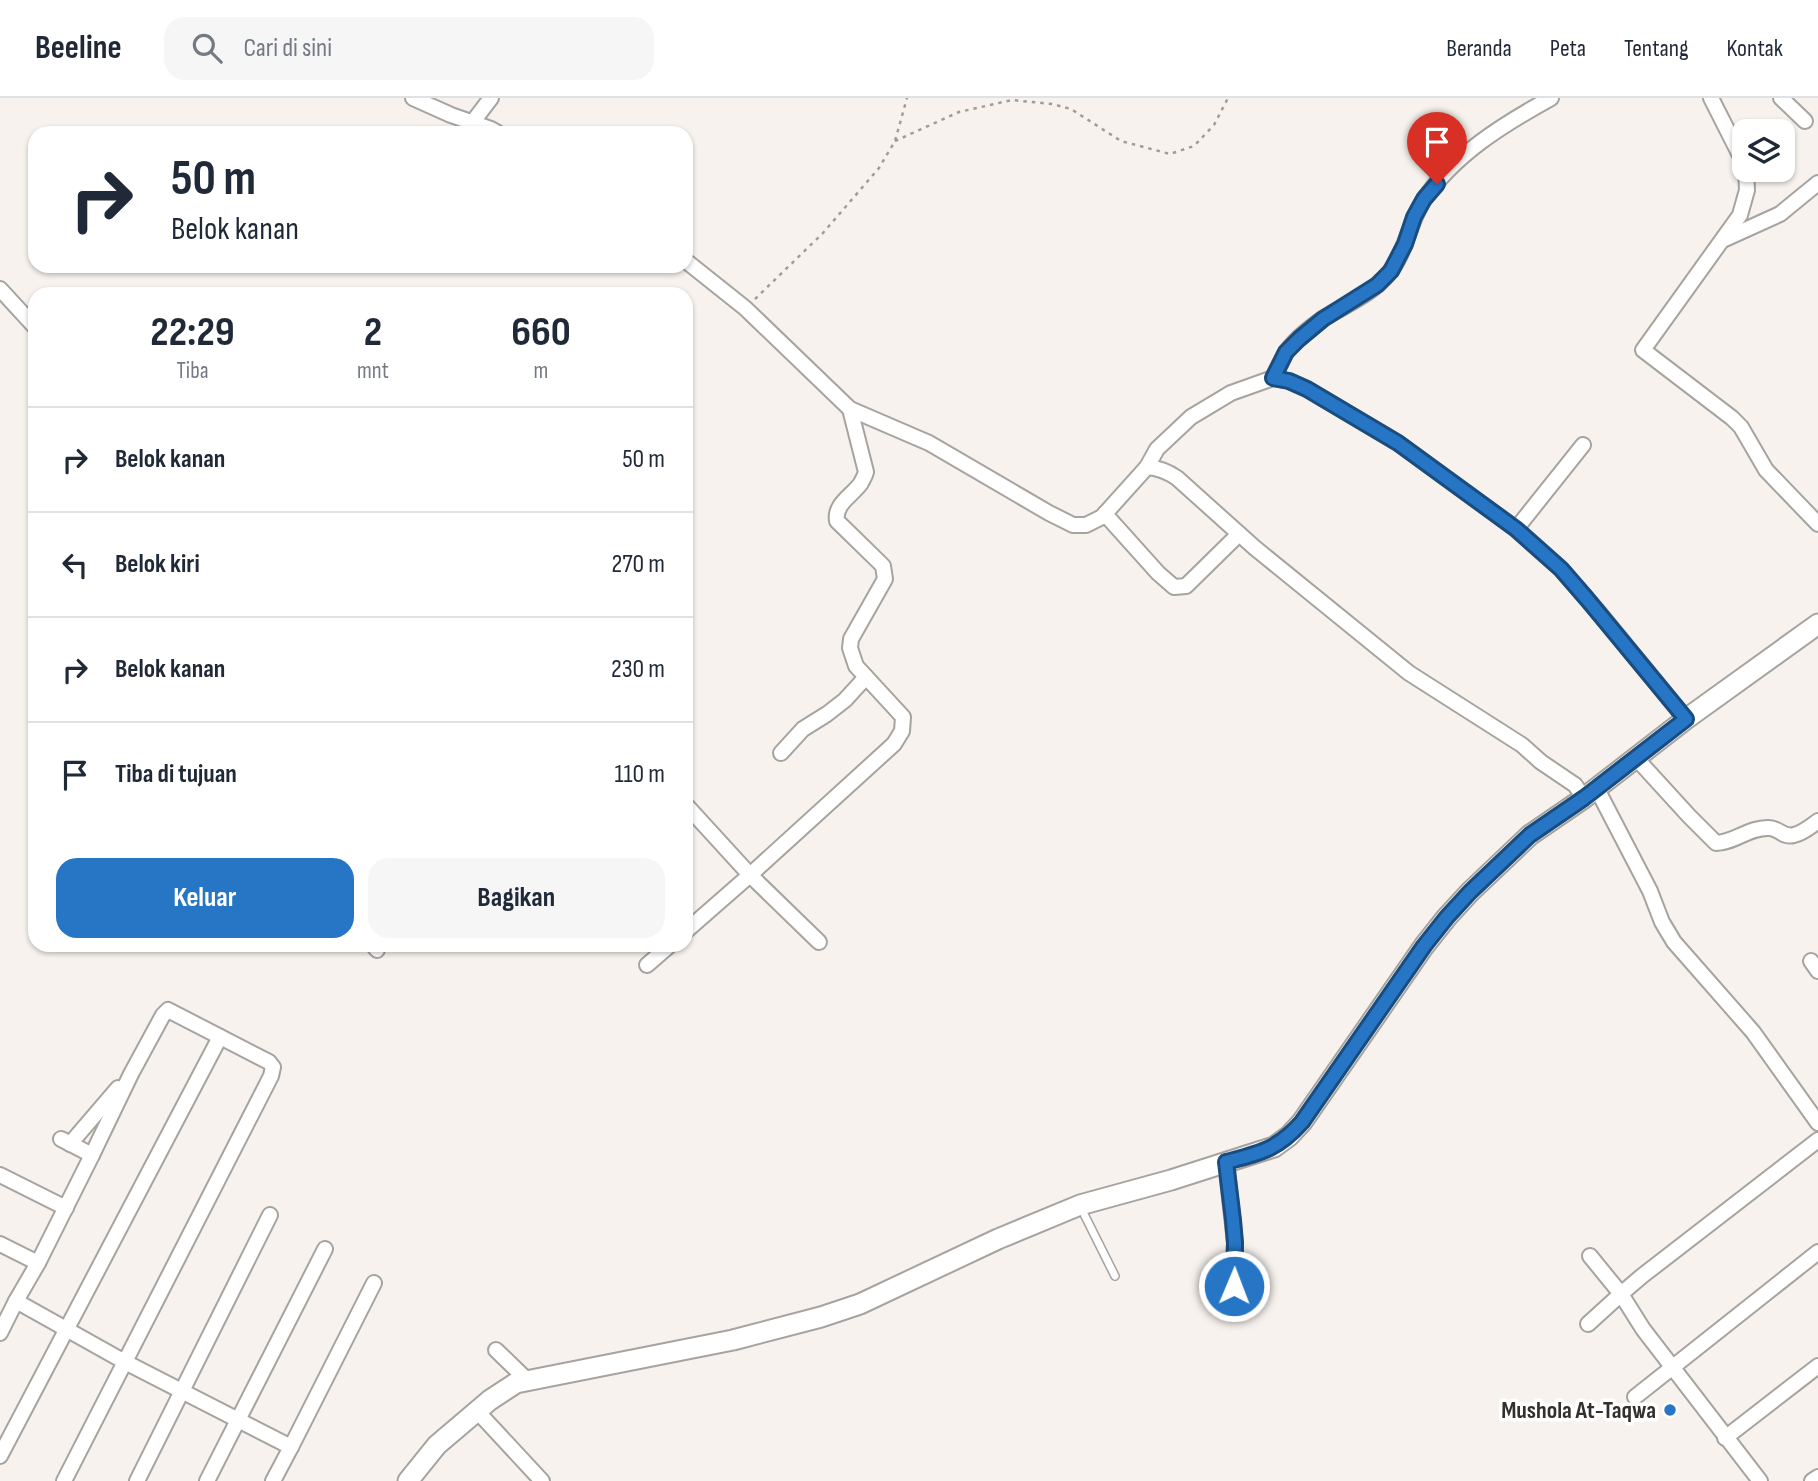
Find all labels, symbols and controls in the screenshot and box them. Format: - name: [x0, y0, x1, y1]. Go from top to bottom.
- search box: [164, 17, 654, 80]
- text: Beeline: [35, 28, 122, 68]
- icon: search: [188, 29, 226, 67]
- text: Cari di sini: [244, 33, 332, 64]
- text: Beranda: [1446, 34, 1512, 63]
- text: Peta: [1550, 34, 1586, 63]
- text: Tentang: [1624, 34, 1689, 63]
- text: Kontak: [1727, 34, 1783, 63]
- pin: [1407, 112, 1467, 184]
- map controls: [1732, 119, 1795, 182]
- button: layers: [1732, 119, 1795, 182]
- icon: arrive: [1418, 123, 1456, 161]
- text: 50 m: [171, 150, 256, 209]
- icon: right: [56, 154, 147, 245]
- text: Belok kanan: [171, 210, 299, 249]
- text: 22:29: [150, 307, 235, 358]
- text: 2: [364, 307, 382, 358]
- text: 660: [511, 307, 571, 358]
- text: Tiba: [177, 357, 209, 385]
- text: mnt: [357, 357, 389, 385]
- text: m: [534, 357, 548, 385]
- icon: right: [56, 441, 94, 479]
- text: Belok kanan: [115, 444, 225, 475]
- text: 50 m: [622, 444, 665, 475]
- icon: left: [56, 546, 94, 584]
- text: Belok kiri: [115, 549, 200, 580]
- text: 270 m: [612, 549, 665, 580]
- icon: right: [56, 651, 94, 689]
- text: Belok kanan: [115, 654, 225, 685]
- text: 230 m: [611, 654, 665, 685]
- icon: arrive: [56, 756, 94, 794]
- text: Tiba di tujuan: [115, 759, 237, 790]
- text: 110 m: [614, 759, 665, 790]
- button: Keluar: [56, 858, 354, 938]
- button: Bagikan: [368, 858, 665, 938]
- position arrow: [1197, 1249, 1271, 1323]
- place label: Mushola At-Taqwa: [1501, 1396, 1656, 1425]
- marker: Mushola At-Taqwa: [1662, 1402, 1678, 1418]

